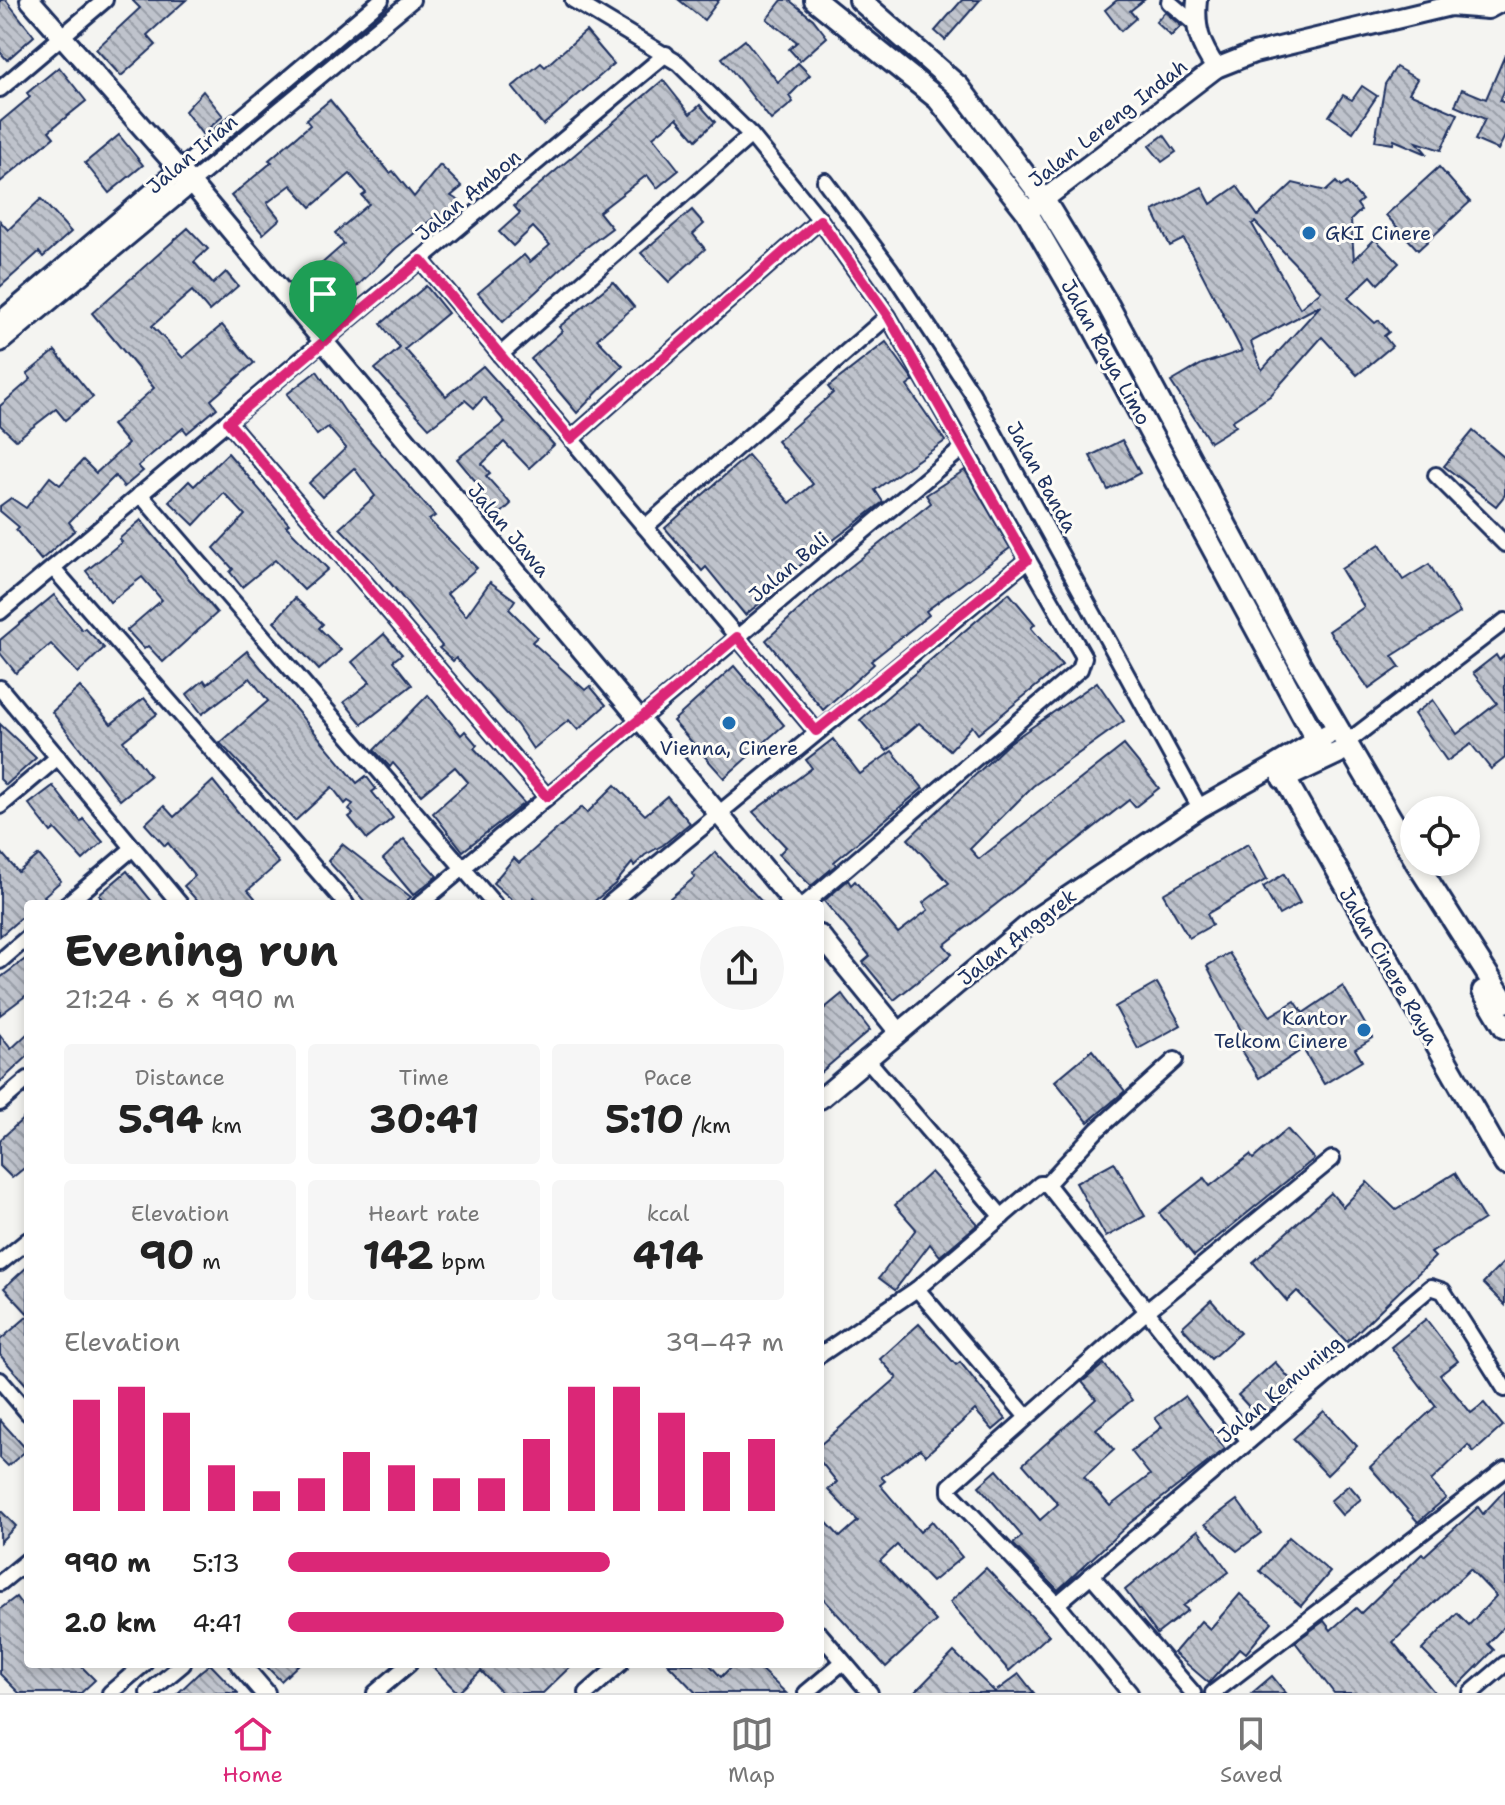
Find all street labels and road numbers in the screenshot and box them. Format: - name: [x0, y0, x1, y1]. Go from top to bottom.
- street label: Jalan Lereng Indah: [1024, 53, 1192, 193]
- street label: Jalan Irian: [141, 108, 243, 200]
- street label: Jalan Ambon: [410, 143, 526, 247]
- street label: Jalan Raya Limo: [1055, 275, 1157, 429]
- street label: Jalan Banda: [1001, 417, 1083, 538]
- street label: Jalan Jawa: [462, 478, 556, 583]
- street label: Jalan Bali: [743, 526, 835, 608]
- street label: Jalan Cinere Raya: [1333, 882, 1445, 1050]
- street label: Jalan Anggrek: [953, 883, 1081, 991]
- street label: Jalan Kemuning: [1212, 1329, 1348, 1449]

